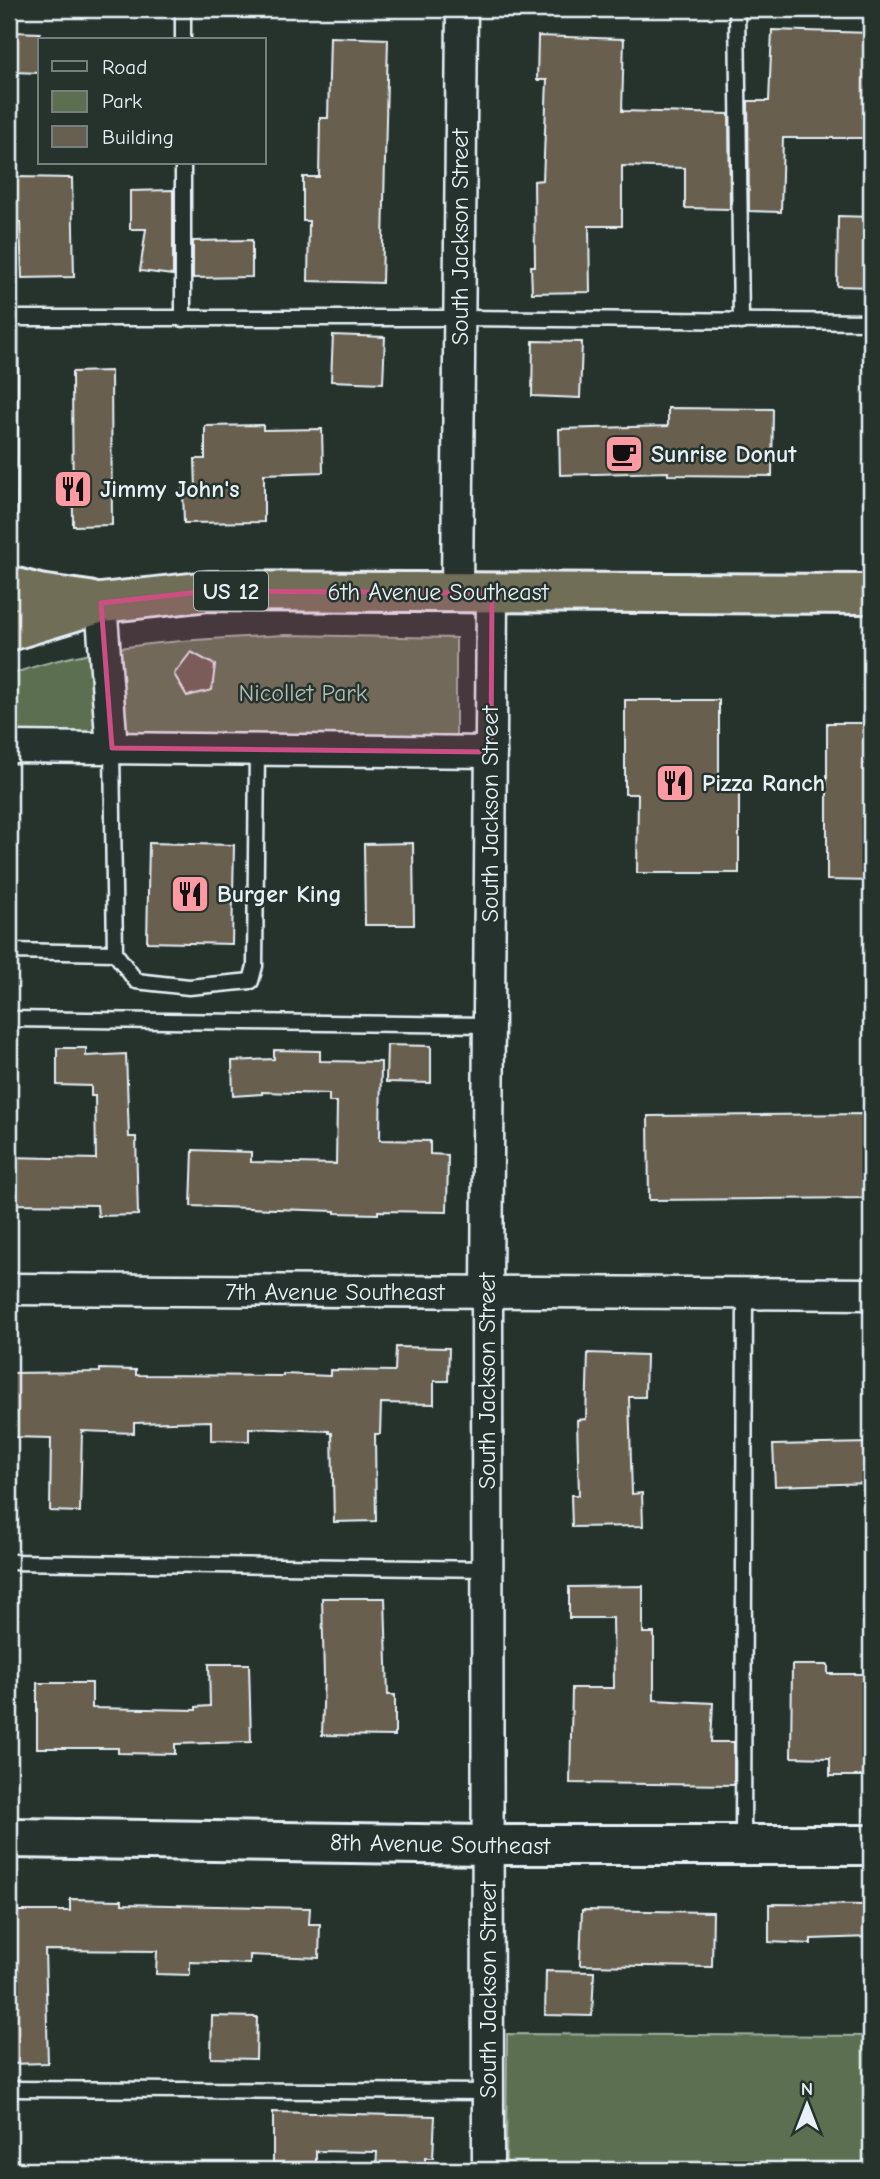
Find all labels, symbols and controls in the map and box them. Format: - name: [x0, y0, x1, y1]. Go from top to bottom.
- legend: [38, 38, 266, 164]
- text: Road: [102, 55, 147, 79]
- text: Park: [102, 89, 142, 113]
- text: Building: [102, 125, 174, 149]
- street label: South Jackson Street: [446, 128, 474, 345]
- cafe icon: Sunrise Donut: [603, 433, 645, 475]
- place label: Sunrise Donut: [651, 440, 797, 468]
- restaurant icon: Jimmy John's: [52, 468, 94, 510]
- place label: Jimmy John's: [100, 475, 239, 503]
- road number: US 12: [194, 572, 268, 610]
- street label: 6th Avenue Southeast: [327, 578, 550, 606]
- park label: Nicollet Park: [239, 679, 368, 707]
- street label: South Jackson Street: [476, 705, 504, 922]
- restaurant icon: Pizza Ranch: [654, 762, 696, 804]
- place label: Pizza Ranch: [702, 769, 825, 797]
- restaurant icon: Burger King: [169, 873, 211, 915]
- place label: Burger King: [217, 880, 342, 908]
- street label: South Jackson Street: [473, 1272, 501, 1489]
- street label: 7th Avenue Southeast: [225, 1278, 446, 1306]
- street label: 8th Avenue Southeast: [330, 1828, 552, 1860]
- street label: South Jackson Street: [474, 1881, 502, 2098]
- north arrow: [772, 2070, 842, 2140]
- text: N: [801, 2078, 813, 2100]

